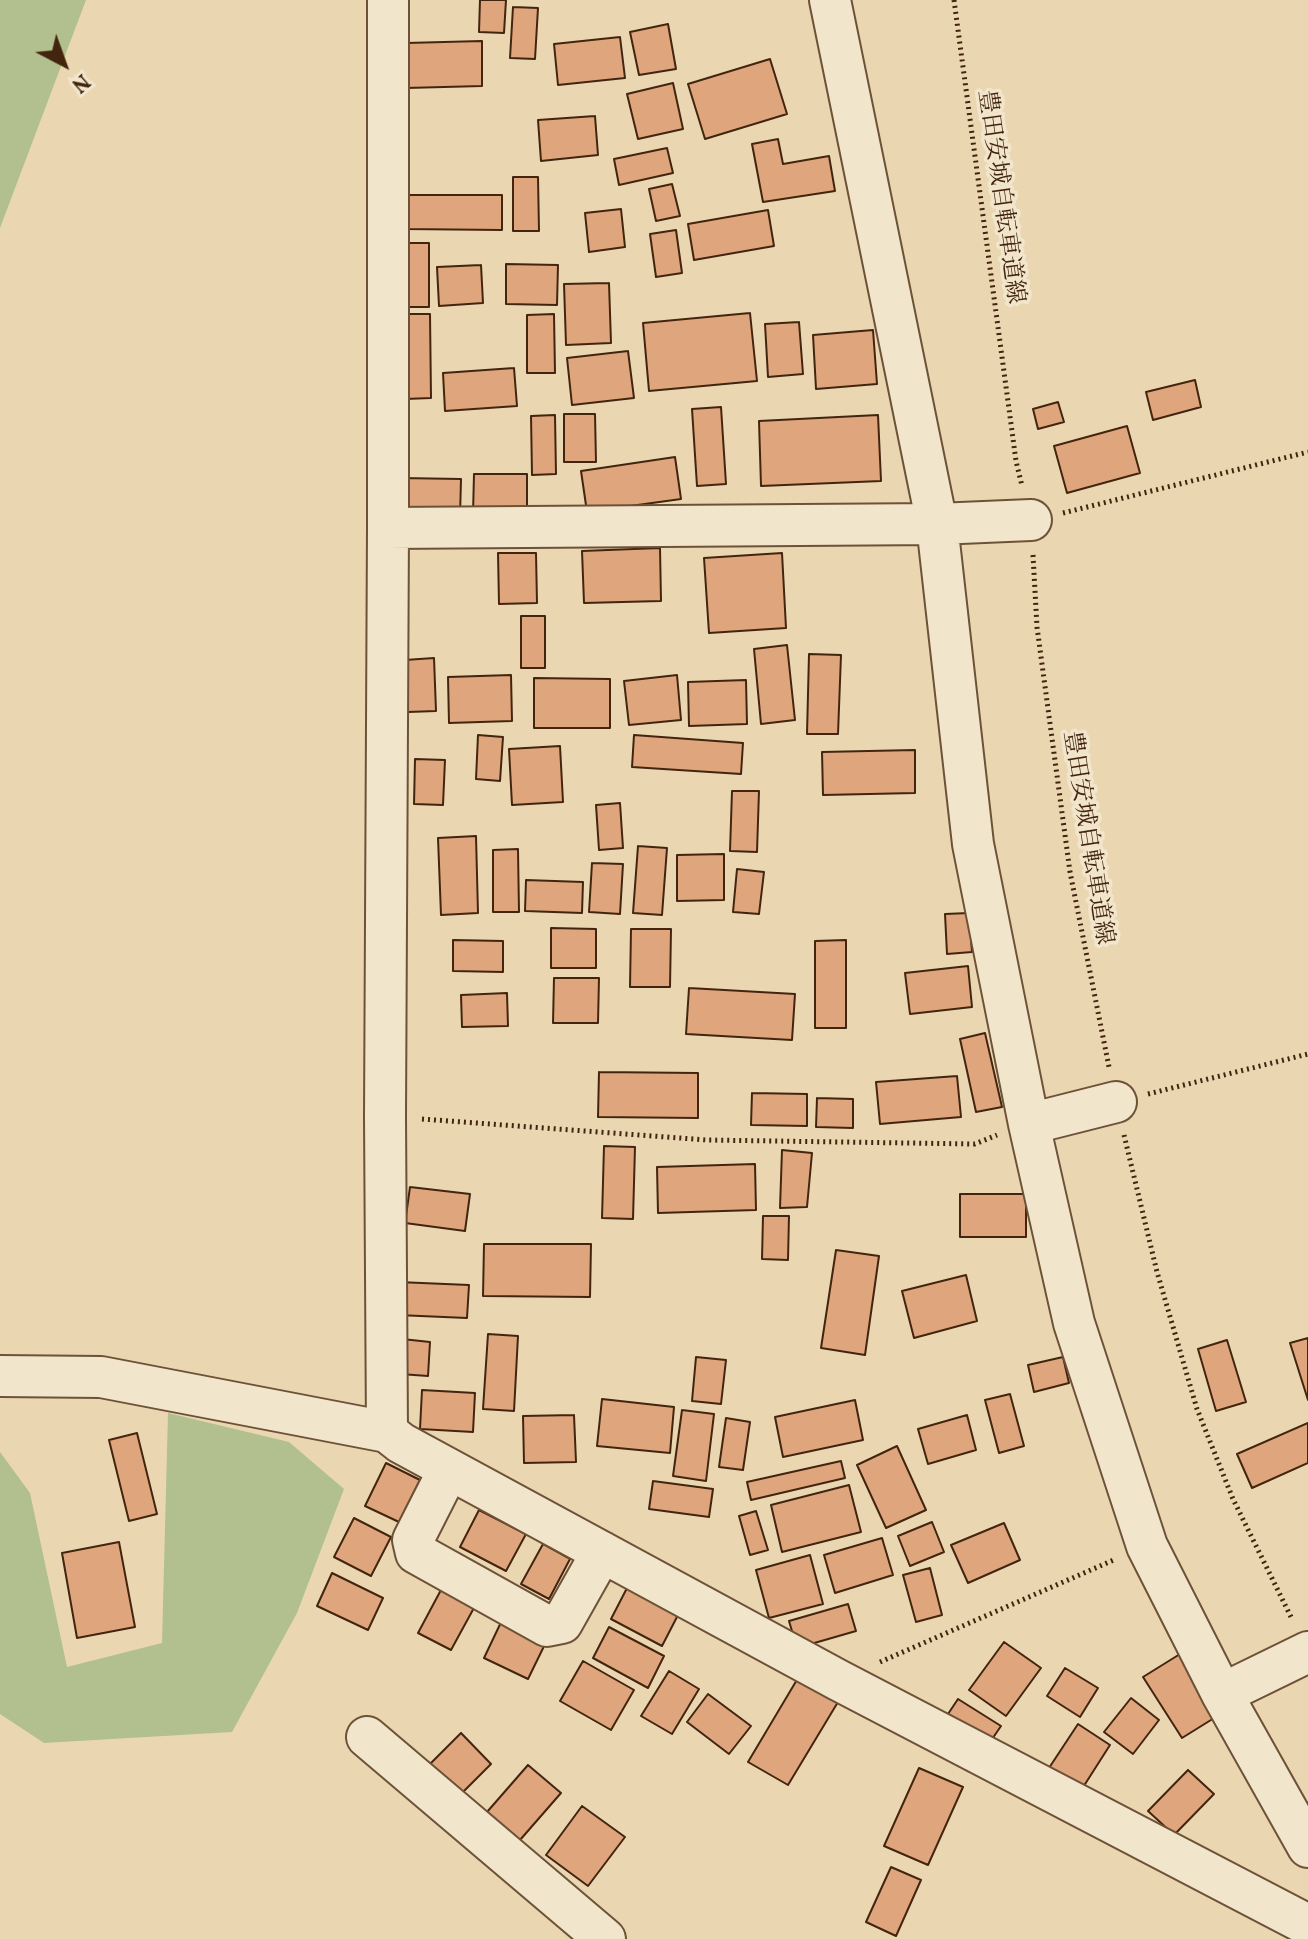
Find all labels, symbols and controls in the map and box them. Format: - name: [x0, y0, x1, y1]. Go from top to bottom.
- north arrow: [24, 24, 104, 104]
- text: N: [64, 66, 96, 99]
- street label: 豊田安城自転車道線: [970, 88, 1028, 306]
- street label: 豊田安城自転車道線: [1055, 729, 1117, 947]

